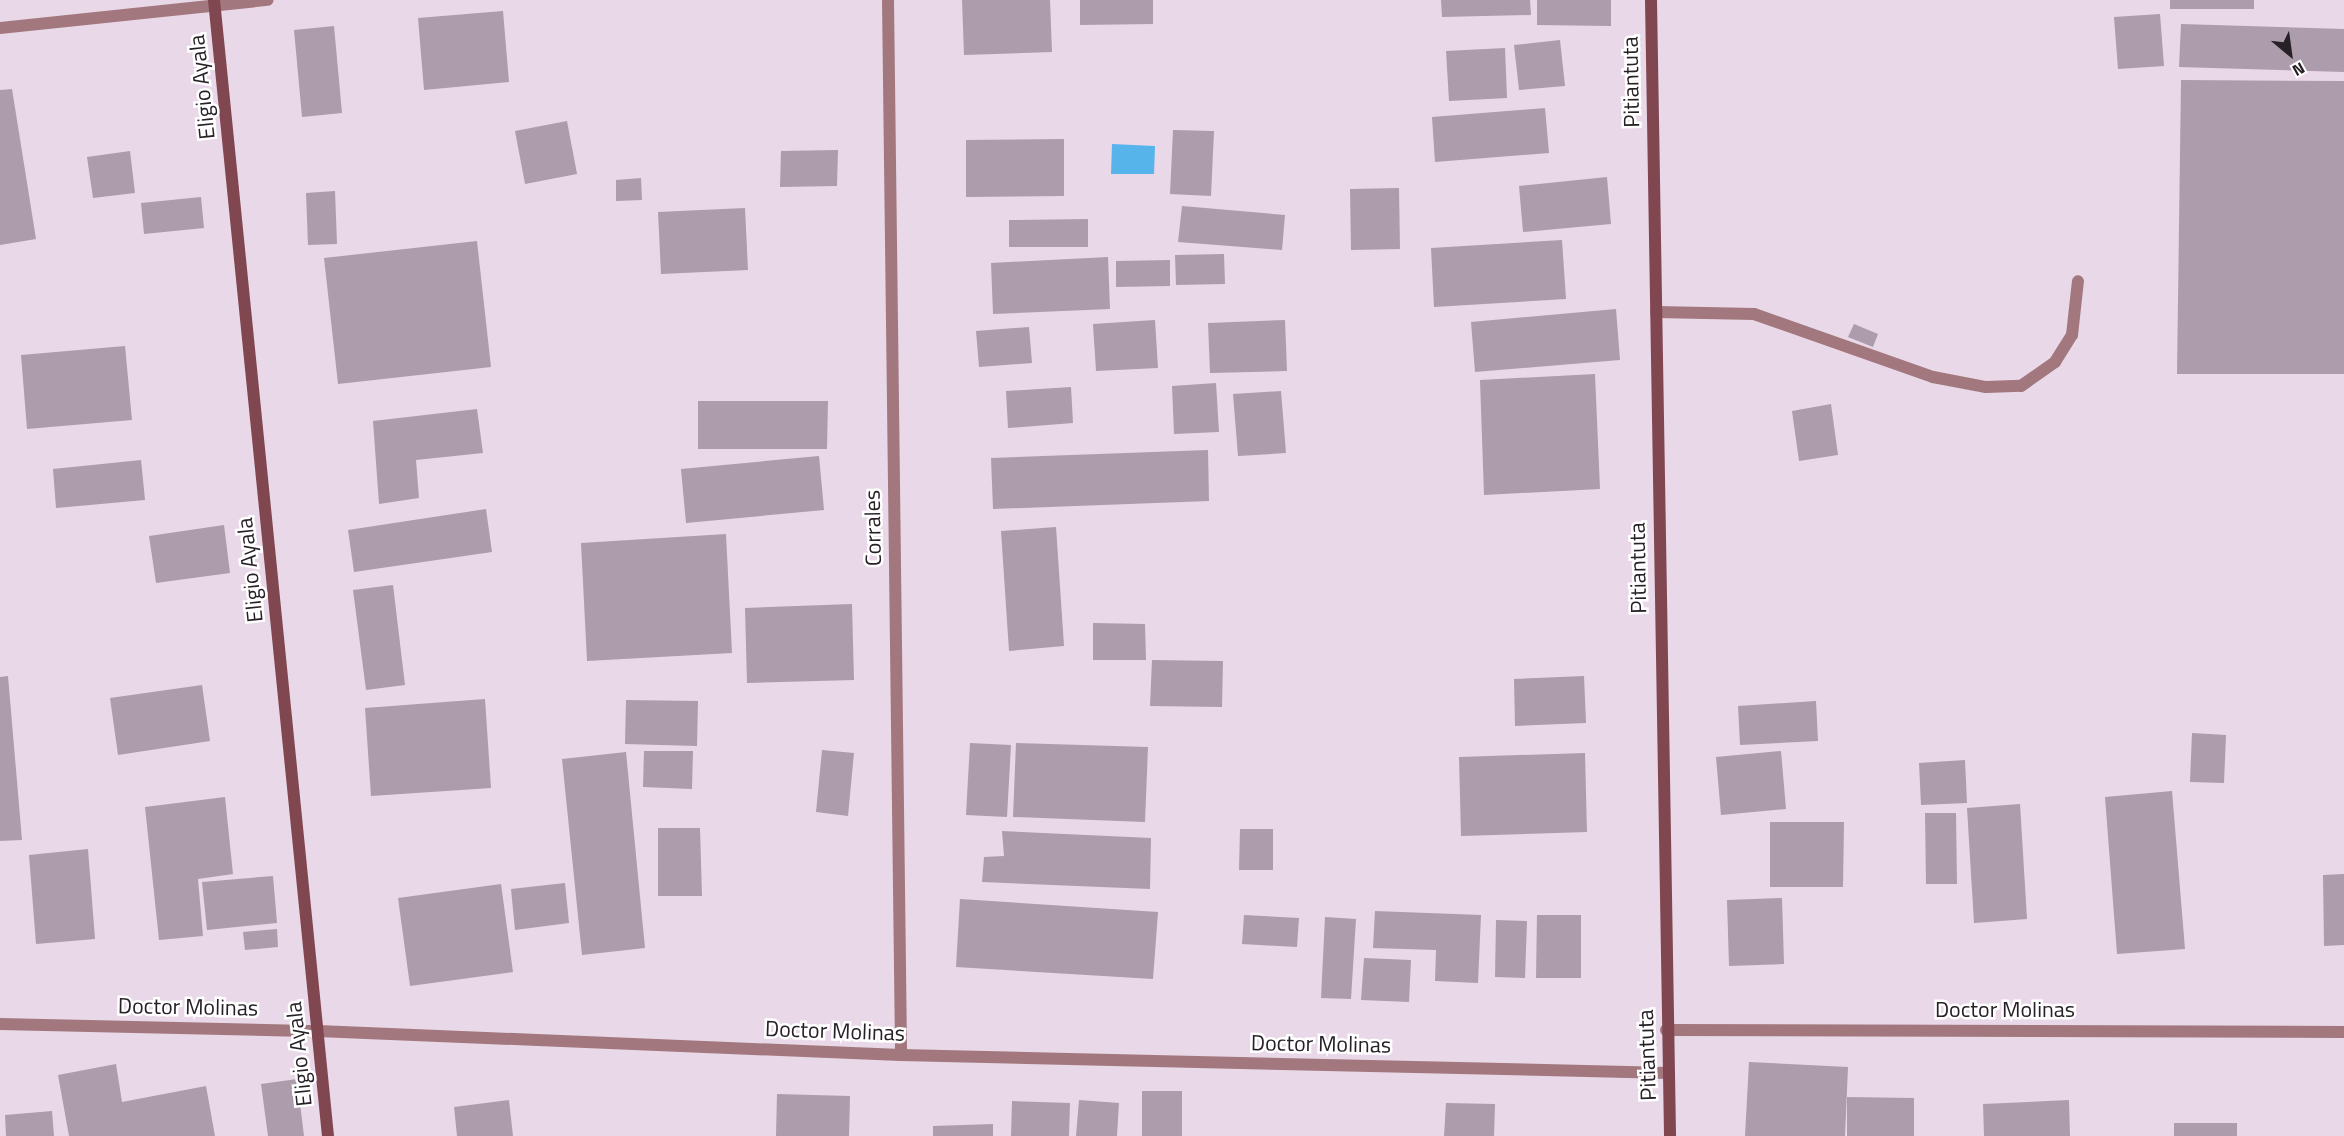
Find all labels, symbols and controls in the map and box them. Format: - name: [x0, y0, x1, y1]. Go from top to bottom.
- north arrow: [2260, 24, 2320, 84]
- street label: Eligio Ayala: [183, 33, 221, 141]
- street label: Pitiantuta: [1617, 36, 1645, 128]
- text: N: [2288, 57, 2309, 83]
- street label: Corrales: [859, 490, 887, 566]
- street label: Eligio Ayala: [231, 516, 269, 624]
- street label: Pitiantuta: [1624, 522, 1652, 614]
- street label: Doctor Molinas: [118, 993, 258, 1021]
- street label: Doctor Molinas: [1935, 997, 2075, 1023]
- street label: Eligio Ayala: [280, 1000, 318, 1108]
- street label: Pitiantuta: [1632, 1009, 1662, 1101]
- street label: Doctor Molinas: [765, 1015, 905, 1047]
- street label: Doctor Molinas: [1251, 1030, 1391, 1058]

